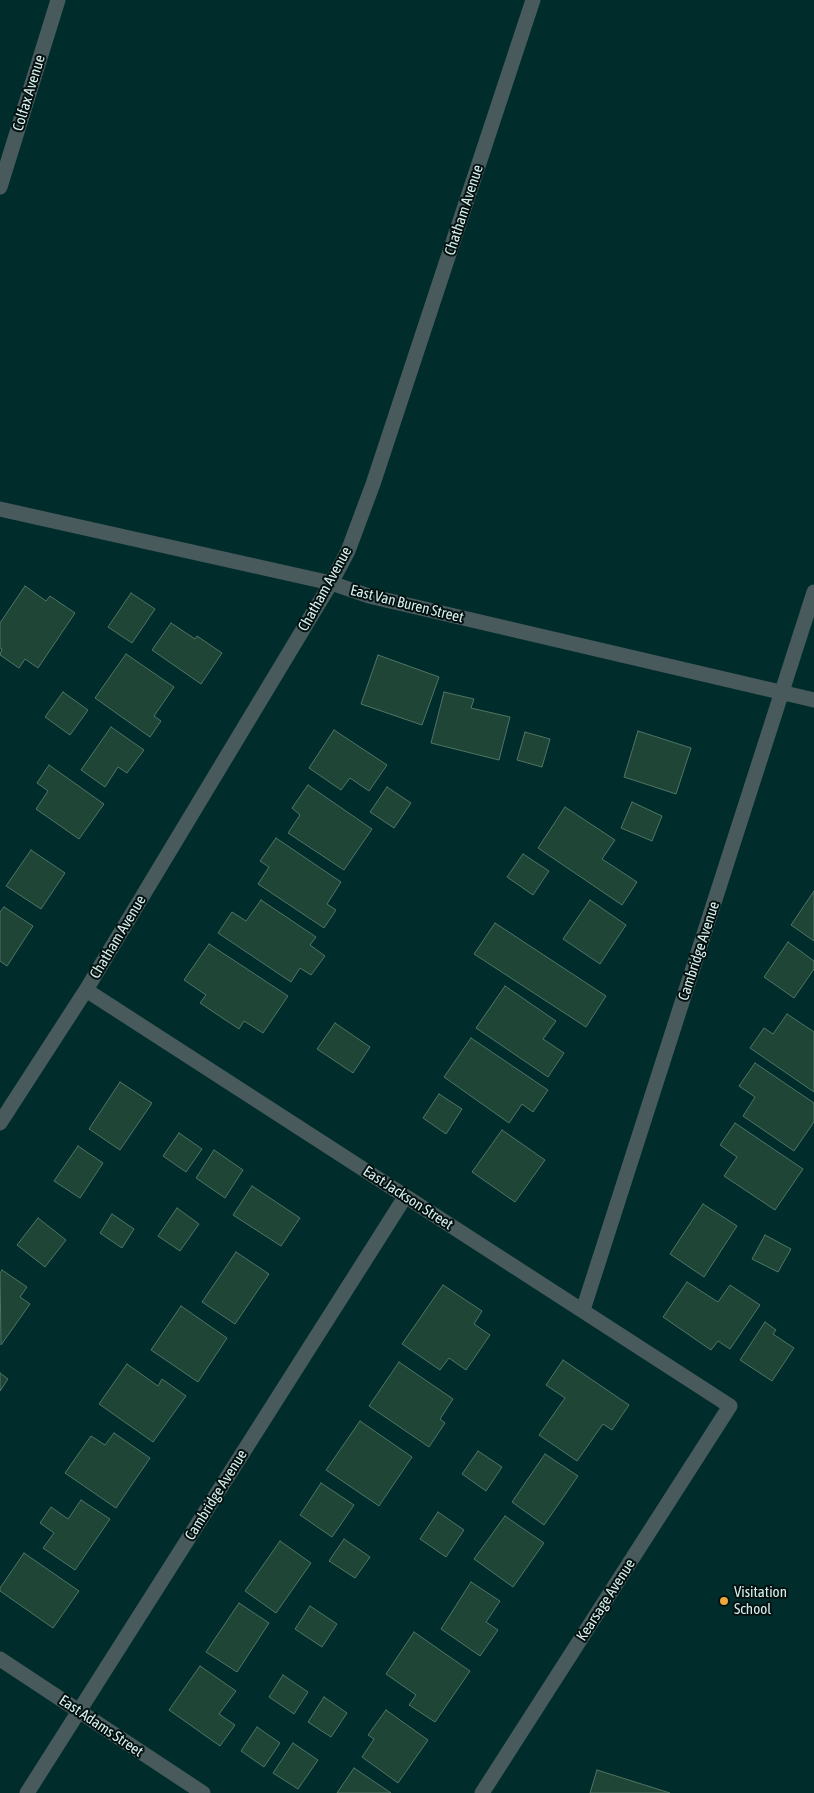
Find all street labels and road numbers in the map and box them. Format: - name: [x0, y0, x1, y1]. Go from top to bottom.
- street label: Colfax Avenue: [9, 53, 49, 133]
- street label: Chatham Avenue: [441, 163, 487, 257]
- street label: Chatham Avenue: [294, 544, 356, 634]
- street label: East Van Buren Street: [349, 581, 465, 627]
- street label: Chatham Avenue: [86, 892, 150, 982]
- street label: Cambridge Avenue: [675, 899, 723, 1003]
- street label: East Jackson Street: [360, 1162, 456, 1234]
- street label: Cambridge Avenue: [181, 1446, 251, 1544]
- street label: Kearsage Avenue: [573, 1556, 639, 1644]
- street label: East Adams Street: [56, 1691, 146, 1761]

